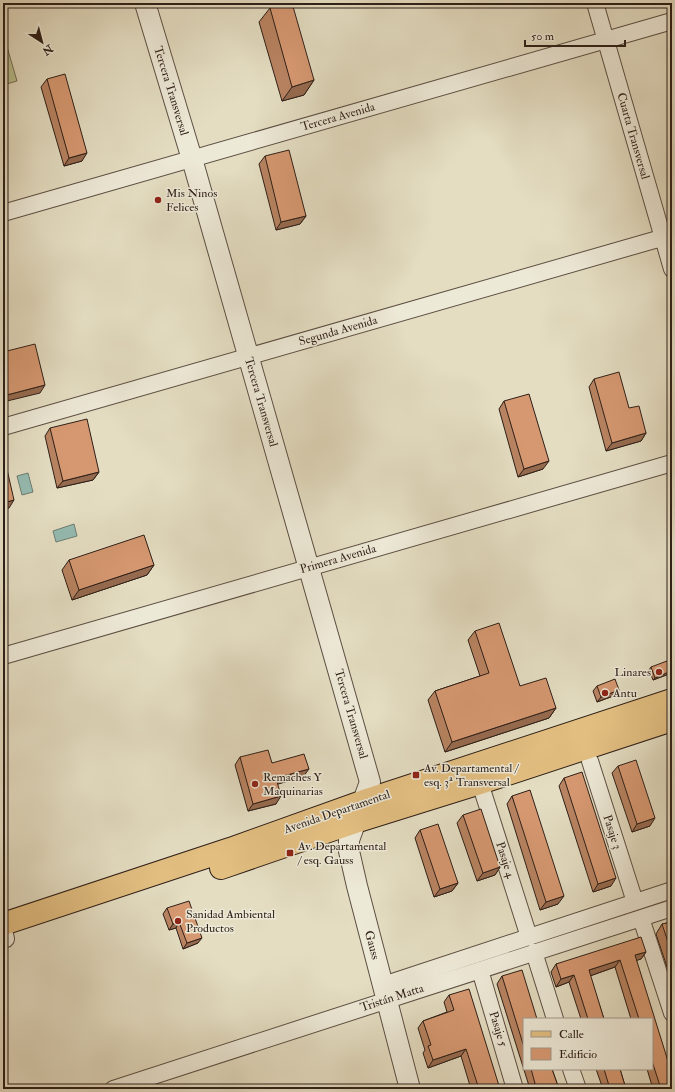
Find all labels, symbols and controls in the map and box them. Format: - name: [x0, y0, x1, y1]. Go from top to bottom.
- north arrow: [22, 22, 62, 62]
- scale bar: [525, 22, 625, 48]
- text: 50 m: [531, 29, 555, 44]
- text: N: [39, 41, 56, 59]
- street label: Tercera Transversal: [150, 45, 192, 137]
- street label: Cuarta Transversal: [613, 91, 653, 181]
- street label: Tercera Avenida: [299, 99, 378, 135]
- place label: Mis Ninos Felices: [166, 186, 217, 215]
- marker: Mis Ninos Felices: [153, 195, 163, 205]
- street label: Segunda Avenida: [297, 312, 380, 349]
- street label: Tercera Transversal: [241, 355, 281, 449]
- street label: Primera Avenida: [298, 541, 379, 577]
- place label: Linares: [614, 665, 651, 680]
- street label: Tercera Transversal: [331, 667, 371, 761]
- marker: Linares: [654, 667, 664, 677]
- place label: Antu: [612, 686, 637, 701]
- marker: Antu: [600, 688, 610, 698]
- place label: Av. Departamental / esq. 3ª Transversal: [423, 761, 520, 790]
- place label: Remaches Y Maquinarias: [263, 770, 323, 799]
- marker: Av. Departamental / esq. 3ª Transversal: [411, 770, 421, 780]
- marker: Remaches Y Maquinarias: [250, 779, 260, 789]
- street label: Avenida Departamental: [281, 787, 392, 838]
- street label: Pasaje 3: [599, 813, 625, 851]
- place label: Av. Departamental / esq. Gauss: [297, 839, 386, 868]
- street label: Pasaje 4: [492, 840, 518, 881]
- marker: Av. Departamental / esq. Gauss: [285, 848, 295, 858]
- place label: Sanidad Ambiental Productos: [186, 907, 275, 936]
- marker: Sanidad Ambiental Productos: [173, 916, 183, 926]
- street label: Gauss: [361, 929, 383, 961]
- street label: Tristán Matta: [358, 980, 427, 1015]
- street label: Pasaje 5: [486, 1009, 511, 1049]
- legend: [523, 1018, 653, 1070]
- text: Calle: [559, 1027, 584, 1042]
- text: Edificio: [559, 1047, 597, 1062]

